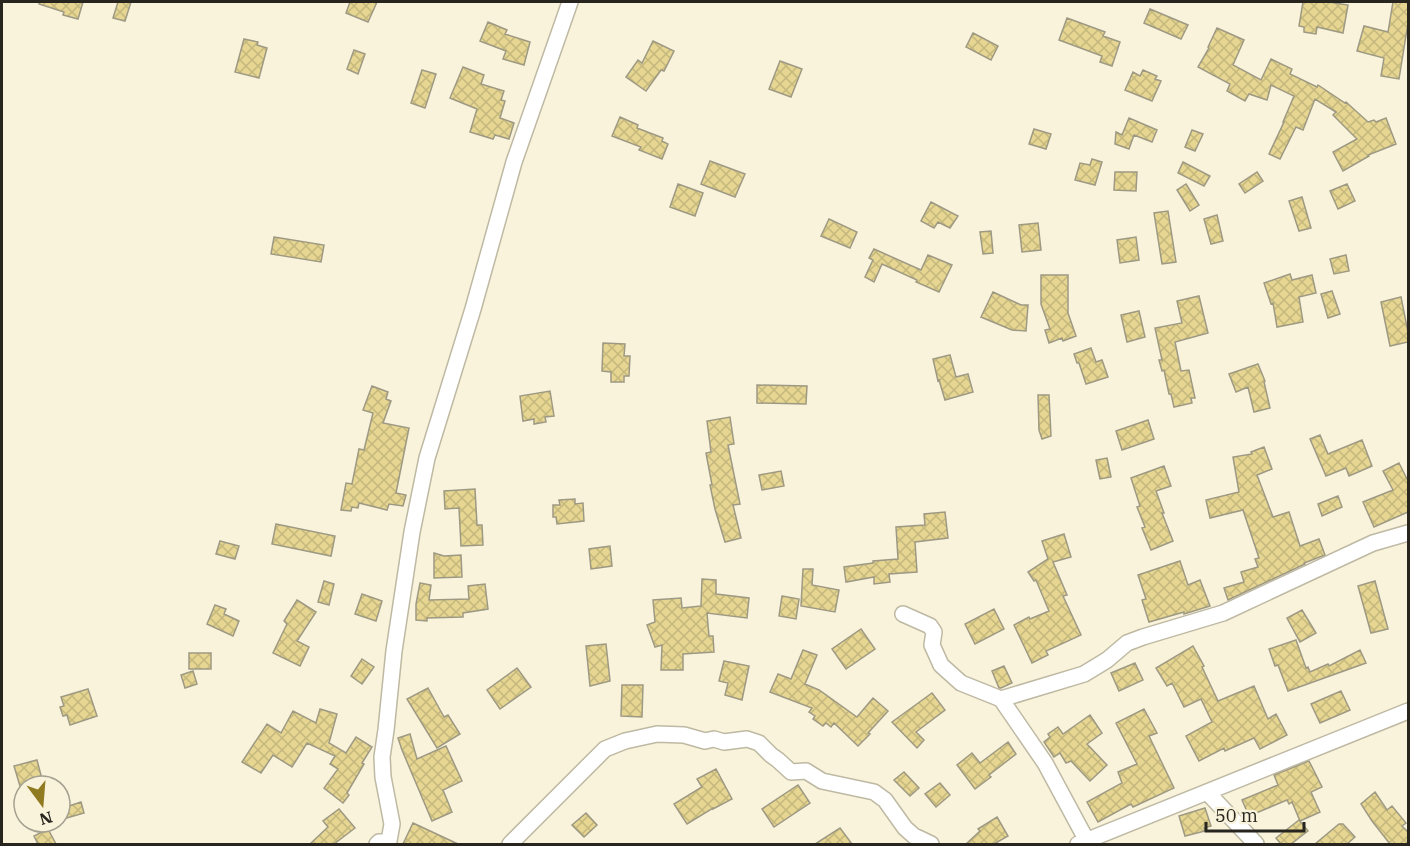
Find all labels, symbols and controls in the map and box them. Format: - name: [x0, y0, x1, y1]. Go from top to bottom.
- north arrow: [12, 774, 72, 834]
- scale bar: [1206, 795, 1304, 833]
- text: 50 m: [1215, 804, 1258, 827]
- text: N: [37, 807, 55, 830]

